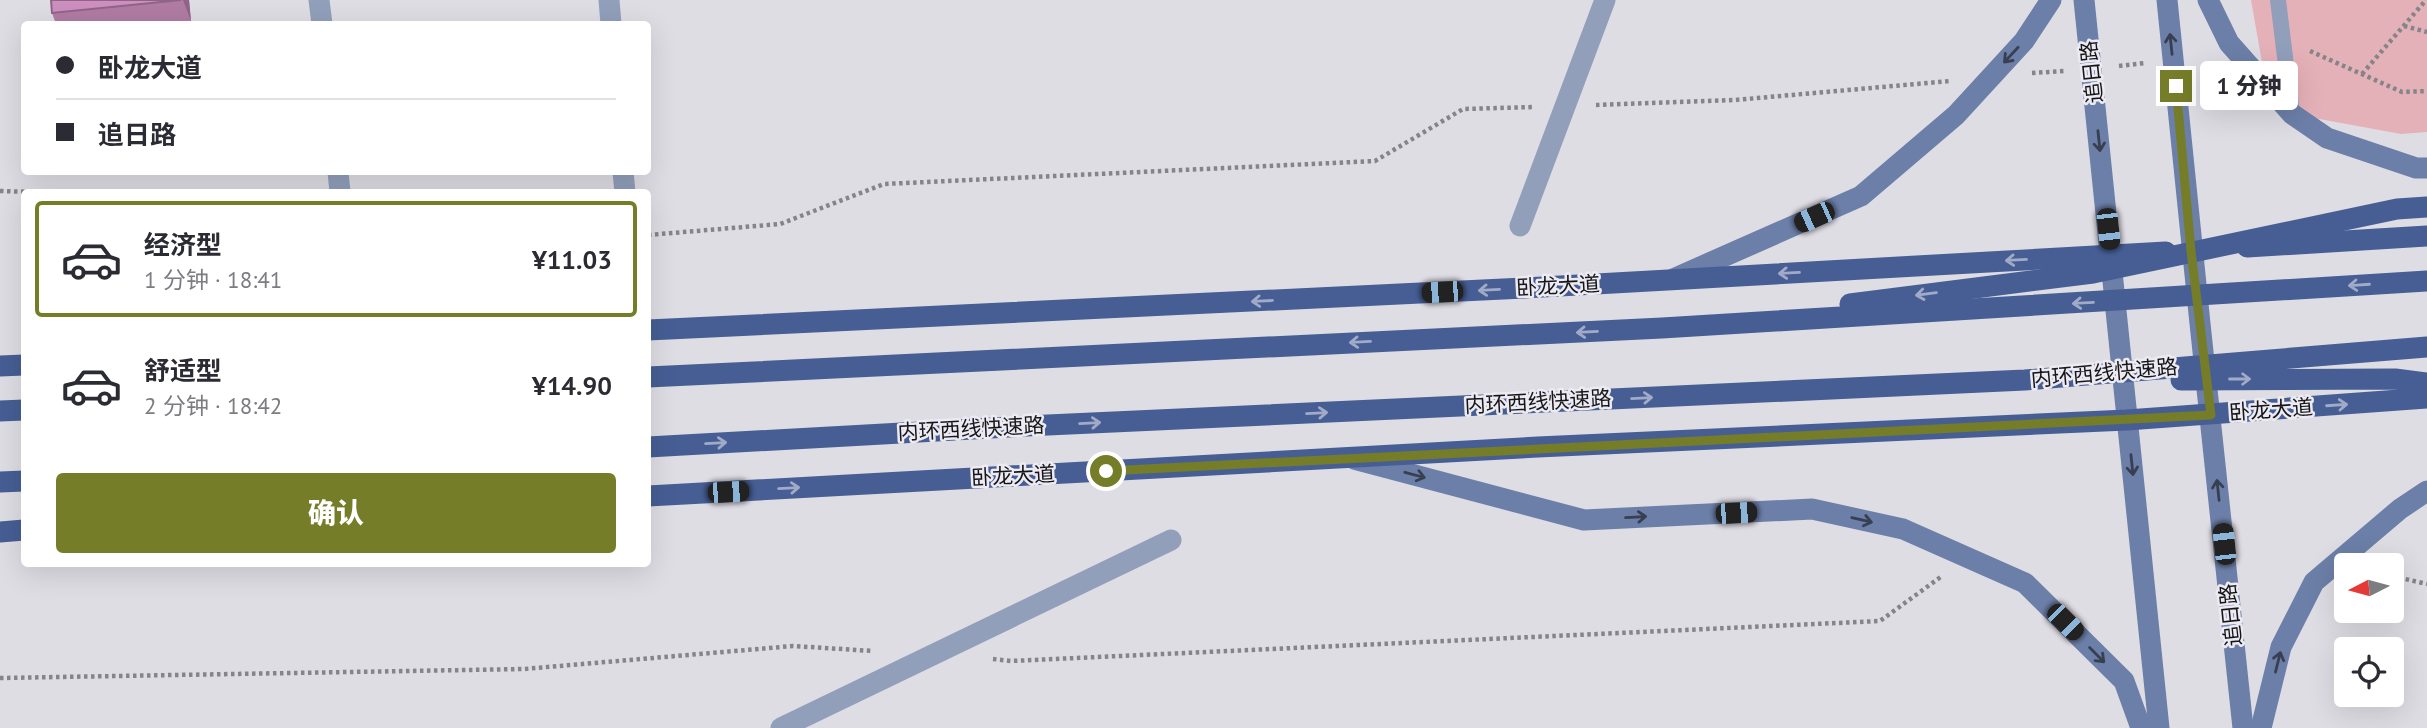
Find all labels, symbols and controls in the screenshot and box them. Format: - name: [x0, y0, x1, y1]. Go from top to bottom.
- one-way arrow: [2164, 33, 2177, 56]
- street label: 追日路: [2075, 39, 2108, 105]
- one-way arrow: [2003, 46, 2020, 63]
- text: 卧龙大道: [98, 51, 202, 84]
- callout: 1 分钟: [2200, 62, 2298, 110]
- route end: [2160, 70, 2192, 102]
- text: 1 分钟: [2217, 71, 2281, 100]
- text: 追日路: [98, 118, 176, 151]
- one-way arrow: [2093, 129, 2106, 152]
- car: [1791, 199, 1838, 235]
- car: [2096, 207, 2121, 251]
- icon: car: [60, 228, 123, 291]
- text: 经济型: [144, 228, 222, 261]
- text: ¥11.03: [532, 243, 612, 276]
- one-way arrow: [2005, 253, 2028, 266]
- text: 1 分钟 · 18:41: [144, 265, 282, 294]
- one-way arrow: [1778, 266, 1801, 279]
- street label: 卧龙大道: [1515, 270, 1601, 301]
- one-way arrow: [2348, 279, 2371, 292]
- car: [1421, 280, 1464, 304]
- one-way arrow: [1478, 283, 1501, 296]
- one-way arrow: [1915, 288, 1938, 301]
- one-way arrow: [1250, 294, 1273, 307]
- one-way arrow: [2072, 297, 2095, 310]
- one-way arrow: [1576, 325, 1599, 338]
- one-way arrow: [1348, 336, 1371, 349]
- street label: 内环西线快速路: [2030, 353, 2178, 392]
- icon: car: [60, 354, 123, 417]
- text: 舒适型: [144, 354, 222, 387]
- text: ¥14.90: [532, 369, 612, 402]
- one-way arrow: [2228, 373, 2251, 386]
- street label: 内环西线快速路: [1464, 384, 1612, 419]
- text: 2 分钟 · 18:42: [144, 391, 282, 420]
- one-way arrow: [1630, 391, 1653, 404]
- street label: 卧龙大道: [2228, 393, 2314, 426]
- one-way arrow: [2325, 398, 2348, 411]
- one-way arrow: [1305, 406, 1328, 419]
- street label: 内环西线快速路: [897, 411, 1045, 446]
- one-way arrow: [1078, 417, 1101, 430]
- one-way arrow: [704, 436, 726, 449]
- one-way arrow: [2125, 453, 2138, 476]
- route start: [1090, 455, 1122, 487]
- street label: 卧龙大道: [970, 460, 1056, 491]
- one-way arrow: [1403, 469, 1426, 482]
- button: 确认: [56, 473, 616, 553]
- one-way arrow: [2211, 479, 2224, 501]
- car: [707, 480, 750, 504]
- one-way arrow: [777, 482, 800, 495]
- car: [1715, 501, 1758, 525]
- one-way arrow: [1625, 511, 1648, 524]
- one-way arrow: [1850, 514, 1873, 528]
- car: [2212, 522, 2237, 566]
- north arrow: [2334, 553, 2404, 623]
- map controls: [2334, 553, 2404, 707]
- street label: 追日路: [2214, 582, 2247, 648]
- car: [2043, 600, 2088, 644]
- button: locate: [2334, 637, 2404, 707]
- one-way arrow: [2088, 646, 2105, 663]
- one-way arrow: [2272, 651, 2285, 674]

